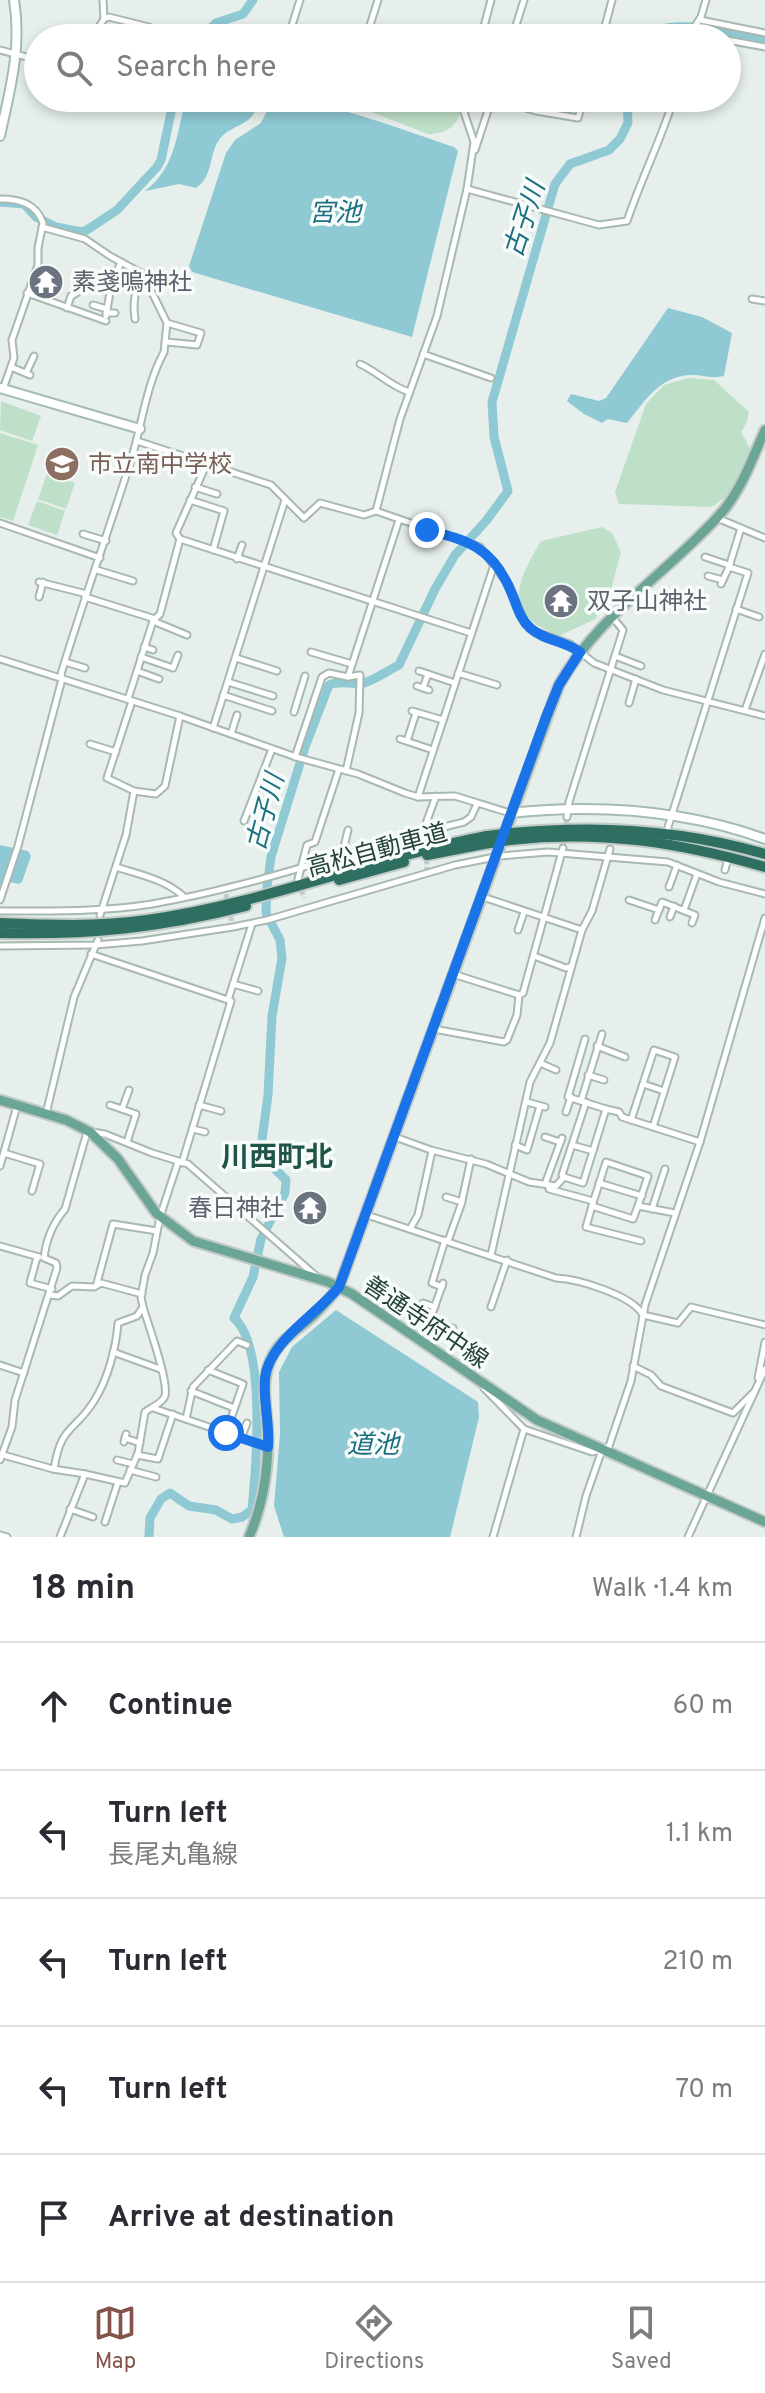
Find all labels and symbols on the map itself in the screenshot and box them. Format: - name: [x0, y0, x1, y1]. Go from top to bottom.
- water label: 古子川: [499, 175, 555, 262]
- water label: 宮池: [309, 198, 364, 231]
- temple icon: 素戔嗚神社: [27, 263, 65, 301]
- place label: 素戔嗚神社: [72, 269, 192, 299]
- school or university icon: 市立南中学校: [43, 445, 81, 483]
- place label: 市立南中学校: [88, 451, 232, 481]
- route end: [409, 512, 445, 548]
- temple icon: 双子山神社: [542, 582, 580, 620]
- place label: 双子山神社: [587, 588, 707, 618]
- water label: 古子川: [241, 768, 294, 855]
- street label: 高松自動車道: [304, 819, 451, 885]
- district label: 川西町北: [221, 1141, 333, 1177]
- temple icon: 春日神社: [291, 1189, 329, 1227]
- place label: 春日神社: [188, 1195, 284, 1225]
- street label: 善通寺府中線: [357, 1271, 493, 1376]
- route start: [208, 1415, 244, 1451]
- water label: 道池: [347, 1430, 402, 1463]

